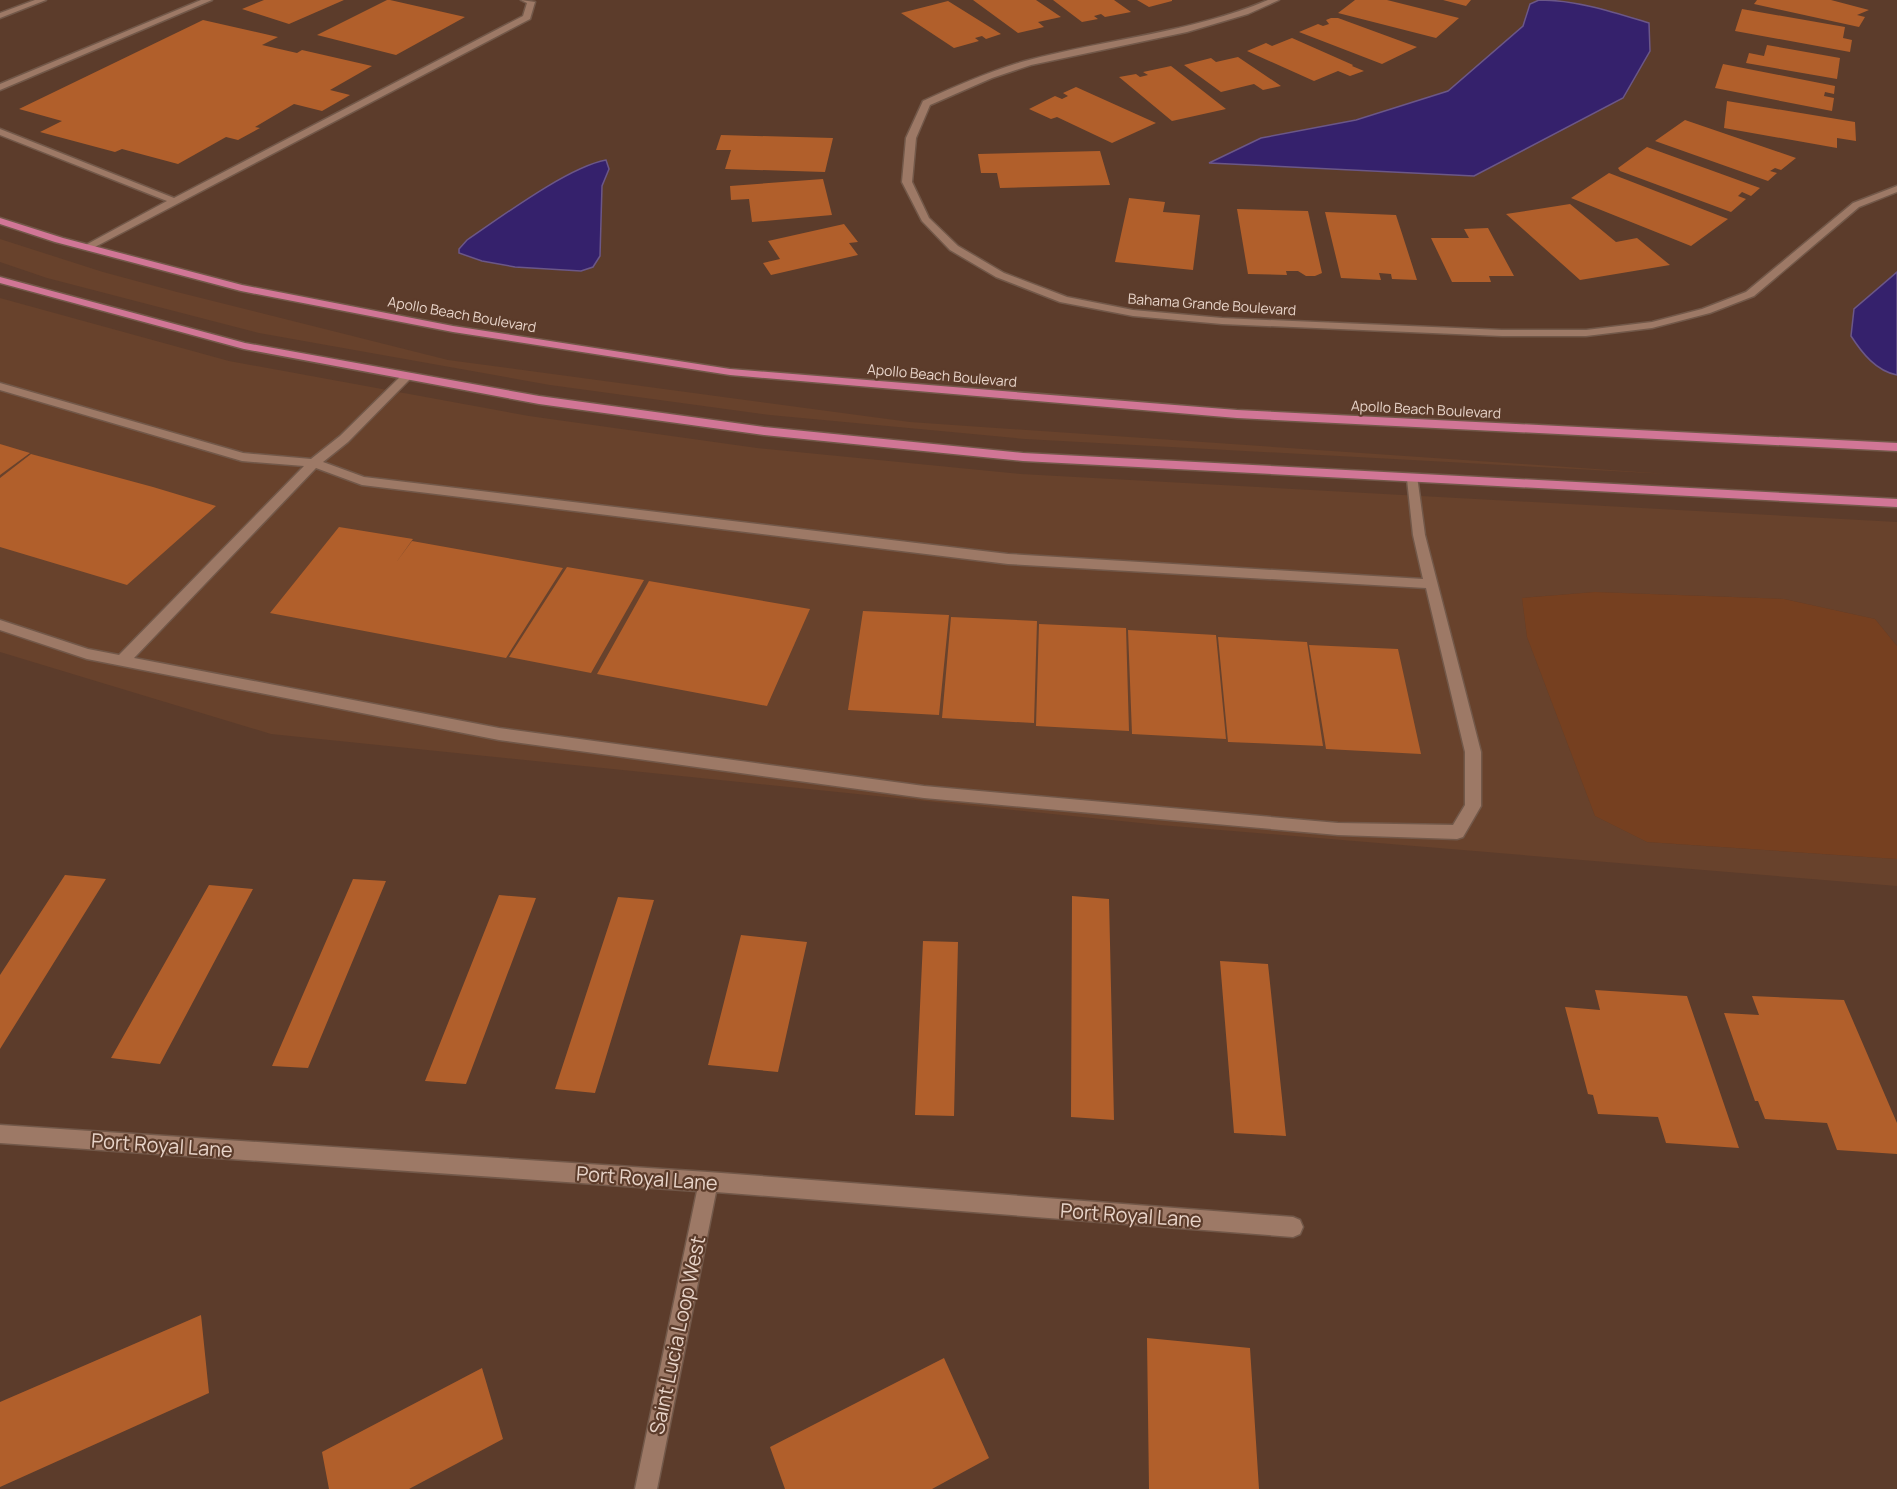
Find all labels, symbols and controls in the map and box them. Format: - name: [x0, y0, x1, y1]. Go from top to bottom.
- street label: Bahama Grande Boulevard: [1127, 289, 1297, 319]
- street label: Apollo Beach Boulevard: [386, 292, 538, 336]
- street label: Apollo Beach Boulevard: [866, 359, 1018, 391]
- street label: Apollo Beach Boulevard: [1350, 396, 1502, 422]
- street label: Port Royal Lane: [90, 1127, 234, 1163]
- street label: Port Royal Lane: [575, 1160, 719, 1196]
- street label: Port Royal Lane: [1059, 1197, 1203, 1233]
- street label: Saint Lucia Loop West: [643, 1233, 711, 1437]

